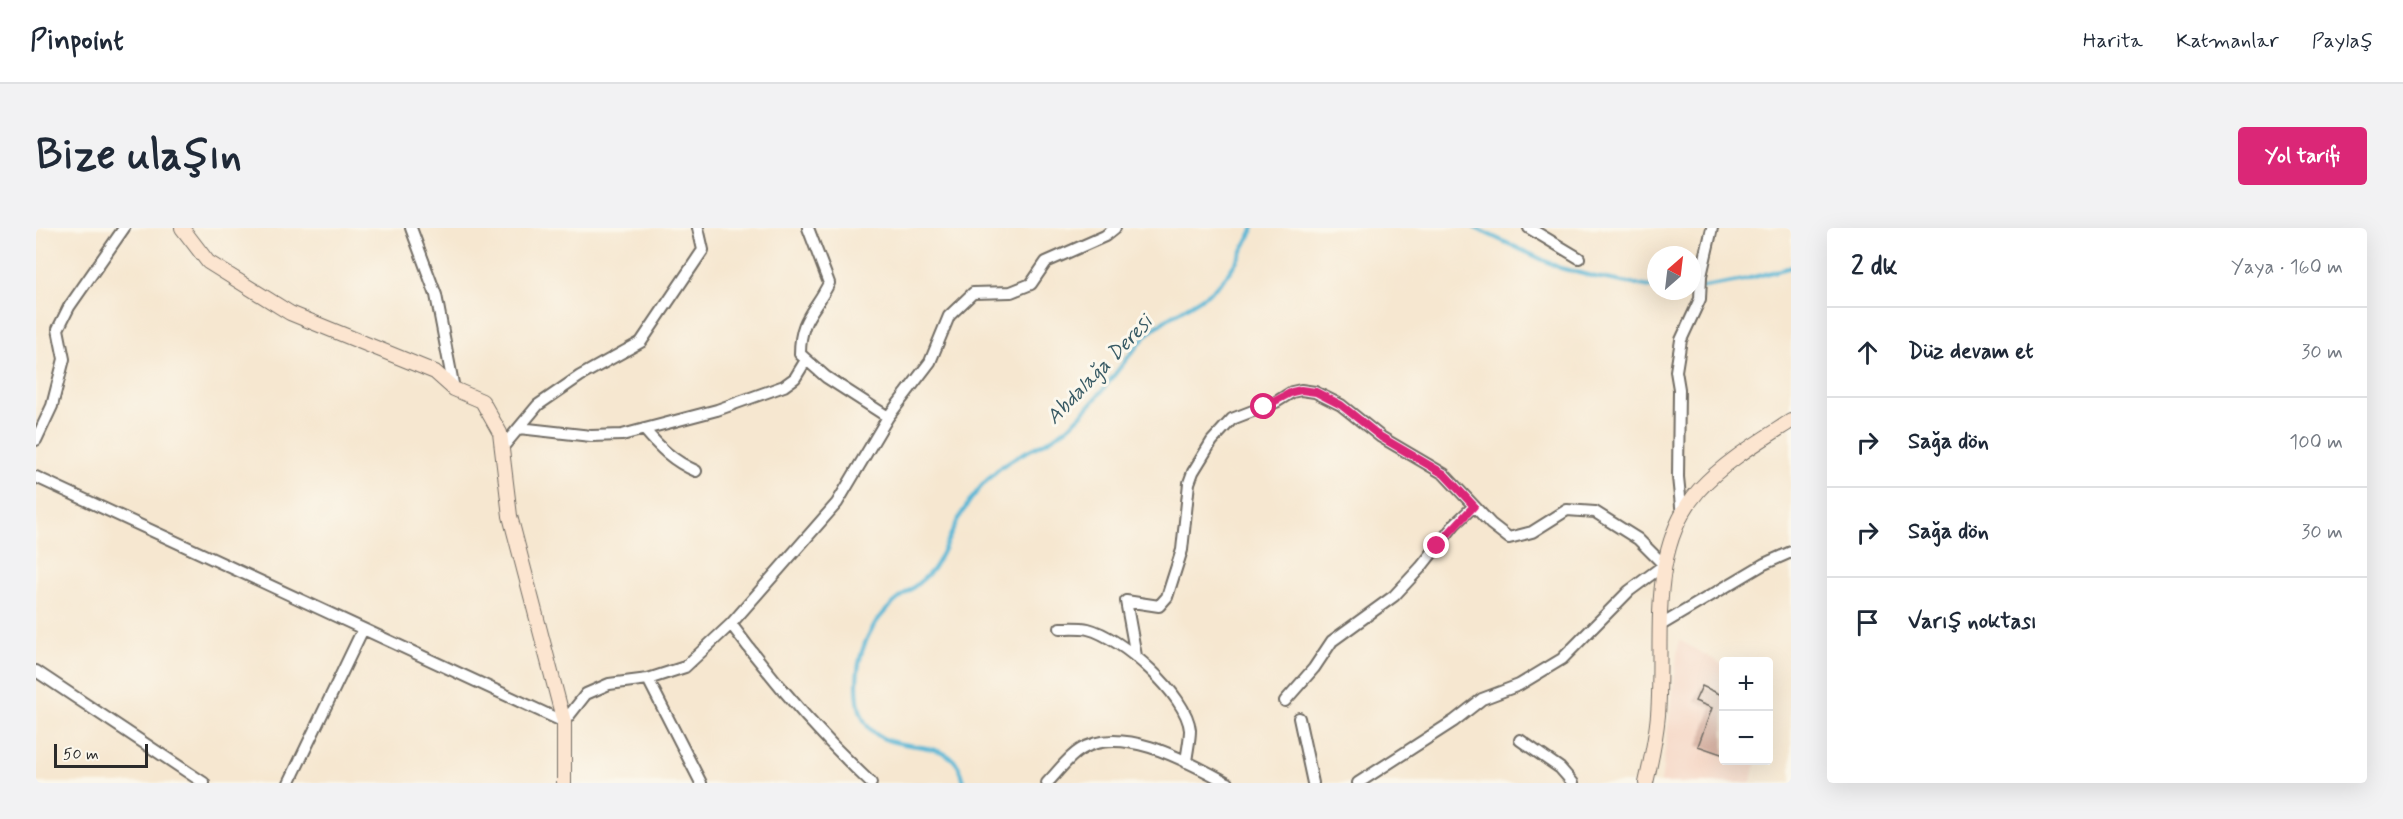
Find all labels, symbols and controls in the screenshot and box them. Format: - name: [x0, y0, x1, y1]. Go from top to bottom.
- text: Pinpoint: [30, 23, 124, 60]
- text: Harita: [2083, 27, 2143, 55]
- text: Katmanlar: [2176, 27, 2279, 55]
- text: Paylaş: [2312, 27, 2373, 55]
- button: Yol tarifi: [2238, 127, 2367, 185]
- text: Bize ulaşın: [36, 129, 242, 184]
- north arrow: [1647, 246, 1701, 300]
- text: 2 dk: [1851, 250, 1897, 284]
- text: Yaya · 160 m: [2231, 254, 2343, 281]
- water label: Abdalağa Deresi: [1040, 308, 1160, 431]
- icon: ahead: [1851, 336, 1884, 369]
- text: Düz devam et: [1908, 338, 2033, 366]
- text: 30 m: [2301, 339, 2343, 366]
- route start: [1250, 393, 1276, 419]
- icon: right: [1851, 426, 1884, 459]
- text: Sağa dön: [1908, 428, 1989, 456]
- text: 100 m: [2289, 429, 2343, 456]
- icon: right: [1851, 516, 1884, 549]
- text: Sağa dön: [1908, 518, 1989, 546]
- text: 30 m: [2301, 519, 2343, 546]
- route end: [1423, 532, 1449, 558]
- icon: arrive: [1851, 606, 1884, 639]
- text: Varış noktası: [1908, 608, 2037, 636]
- map controls: [1719, 657, 1773, 765]
- button: +: [1719, 657, 1773, 711]
- button: −: [1719, 711, 1773, 765]
- scale bar: [54, 741, 148, 768]
- text: 50 m: [63, 744, 99, 765]

